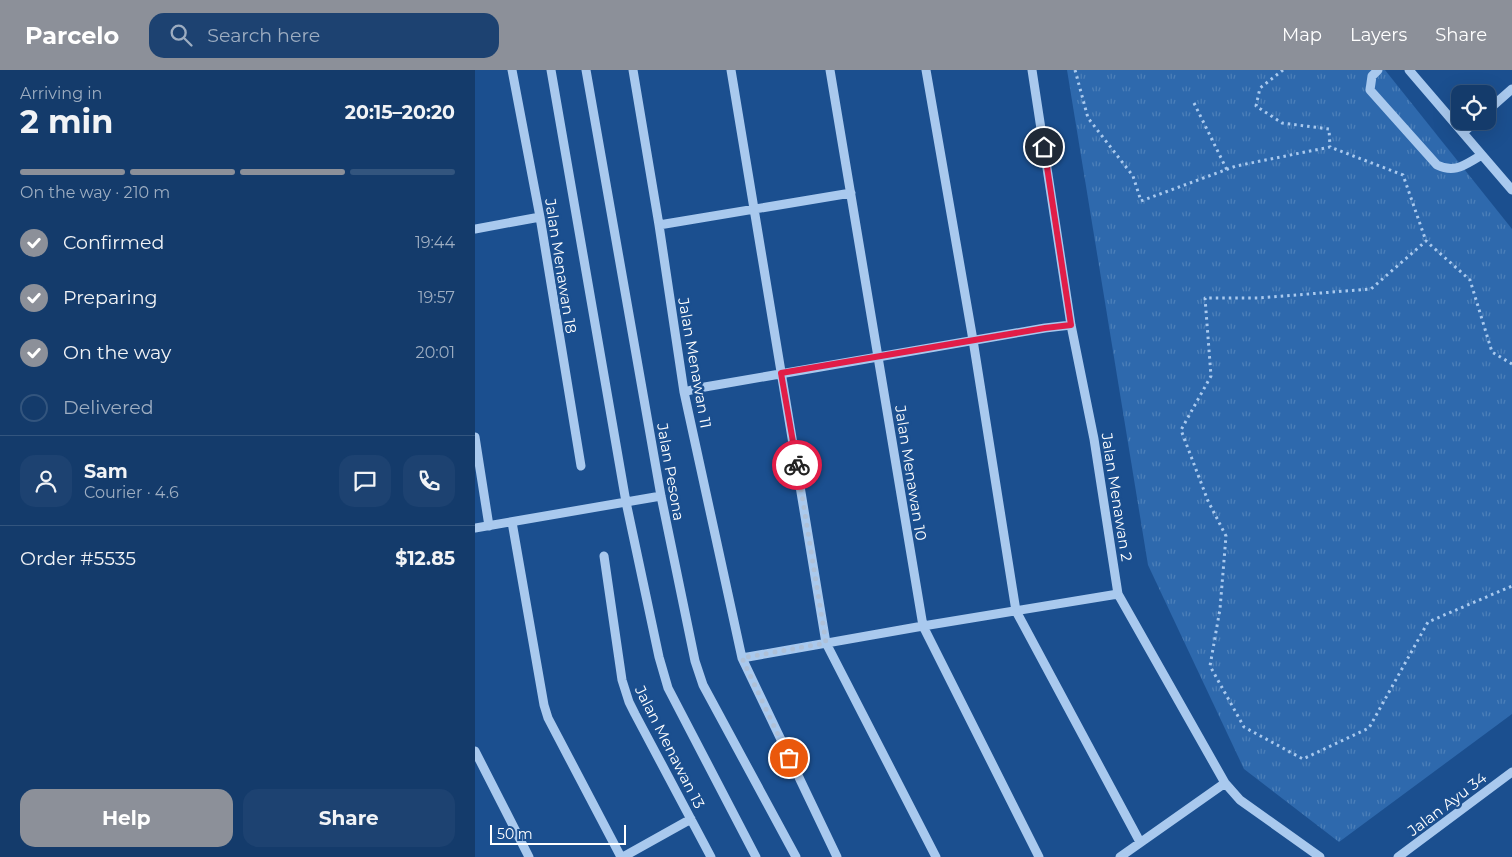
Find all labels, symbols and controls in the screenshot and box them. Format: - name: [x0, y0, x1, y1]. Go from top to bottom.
- search box: [149, 13, 499, 58]
- text: Parcelo: [25, 21, 119, 50]
- icon: search: [167, 21, 195, 49]
- text: Search here: [207, 24, 320, 47]
- text: Map: [1282, 24, 1322, 46]
- text: Layers: [1350, 24, 1407, 46]
- text: Share: [1435, 24, 1487, 46]
- text: Arriving in: [20, 84, 102, 103]
- map controls: [1451, 85, 1496, 130]
- button: locate: [1451, 85, 1496, 130]
- text: 20:15–20:20: [345, 101, 455, 124]
- text: 2 min: [20, 102, 113, 141]
- pin: [1023, 126, 1065, 168]
- icon: home: [1030, 133, 1058, 161]
- text: On the way · 210 m: [20, 183, 170, 202]
- street label: Jalan Menawan 18: [541, 196, 581, 335]
- icon: check: [20, 229, 48, 257]
- text: Confirmed: [63, 231, 164, 254]
- text: 19:44: [415, 233, 455, 252]
- icon: check: [20, 284, 48, 312]
- text: Preparing: [63, 286, 158, 309]
- text: 19:57: [418, 288, 455, 307]
- street label: Jalan Menawan 11: [674, 295, 716, 430]
- icon: check: [20, 339, 48, 367]
- text: On the way: [63, 341, 171, 364]
- text: 20:01: [416, 343, 455, 362]
- text: Delivered: [63, 396, 154, 419]
- street label: Jalan Menawan 10: [891, 403, 931, 542]
- street label: Jalan Pesona: [653, 421, 689, 522]
- street label: Jalan Menawan 2: [1097, 430, 1137, 563]
- courier: [772, 440, 822, 490]
- icon: bike: [783, 451, 811, 479]
- button: person: [20, 455, 72, 507]
- button: chat: [339, 455, 391, 507]
- button: phone: [403, 455, 455, 507]
- text: Sam: [84, 460, 128, 483]
- text: Courier · 4.6: [84, 483, 179, 502]
- text: Order #5535: [20, 547, 136, 570]
- text: $12.85: [395, 547, 455, 570]
- street label: Jalan Menawan 13: [630, 682, 709, 812]
- pin: [768, 737, 810, 779]
- icon: bag: [775, 744, 803, 772]
- street label: Jalan Ayu 34: [1403, 768, 1490, 841]
- button: Help: [20, 789, 233, 847]
- button: Share: [243, 789, 455, 847]
- scale bar: [490, 822, 626, 845]
- text: 50 m: [497, 825, 533, 843]

